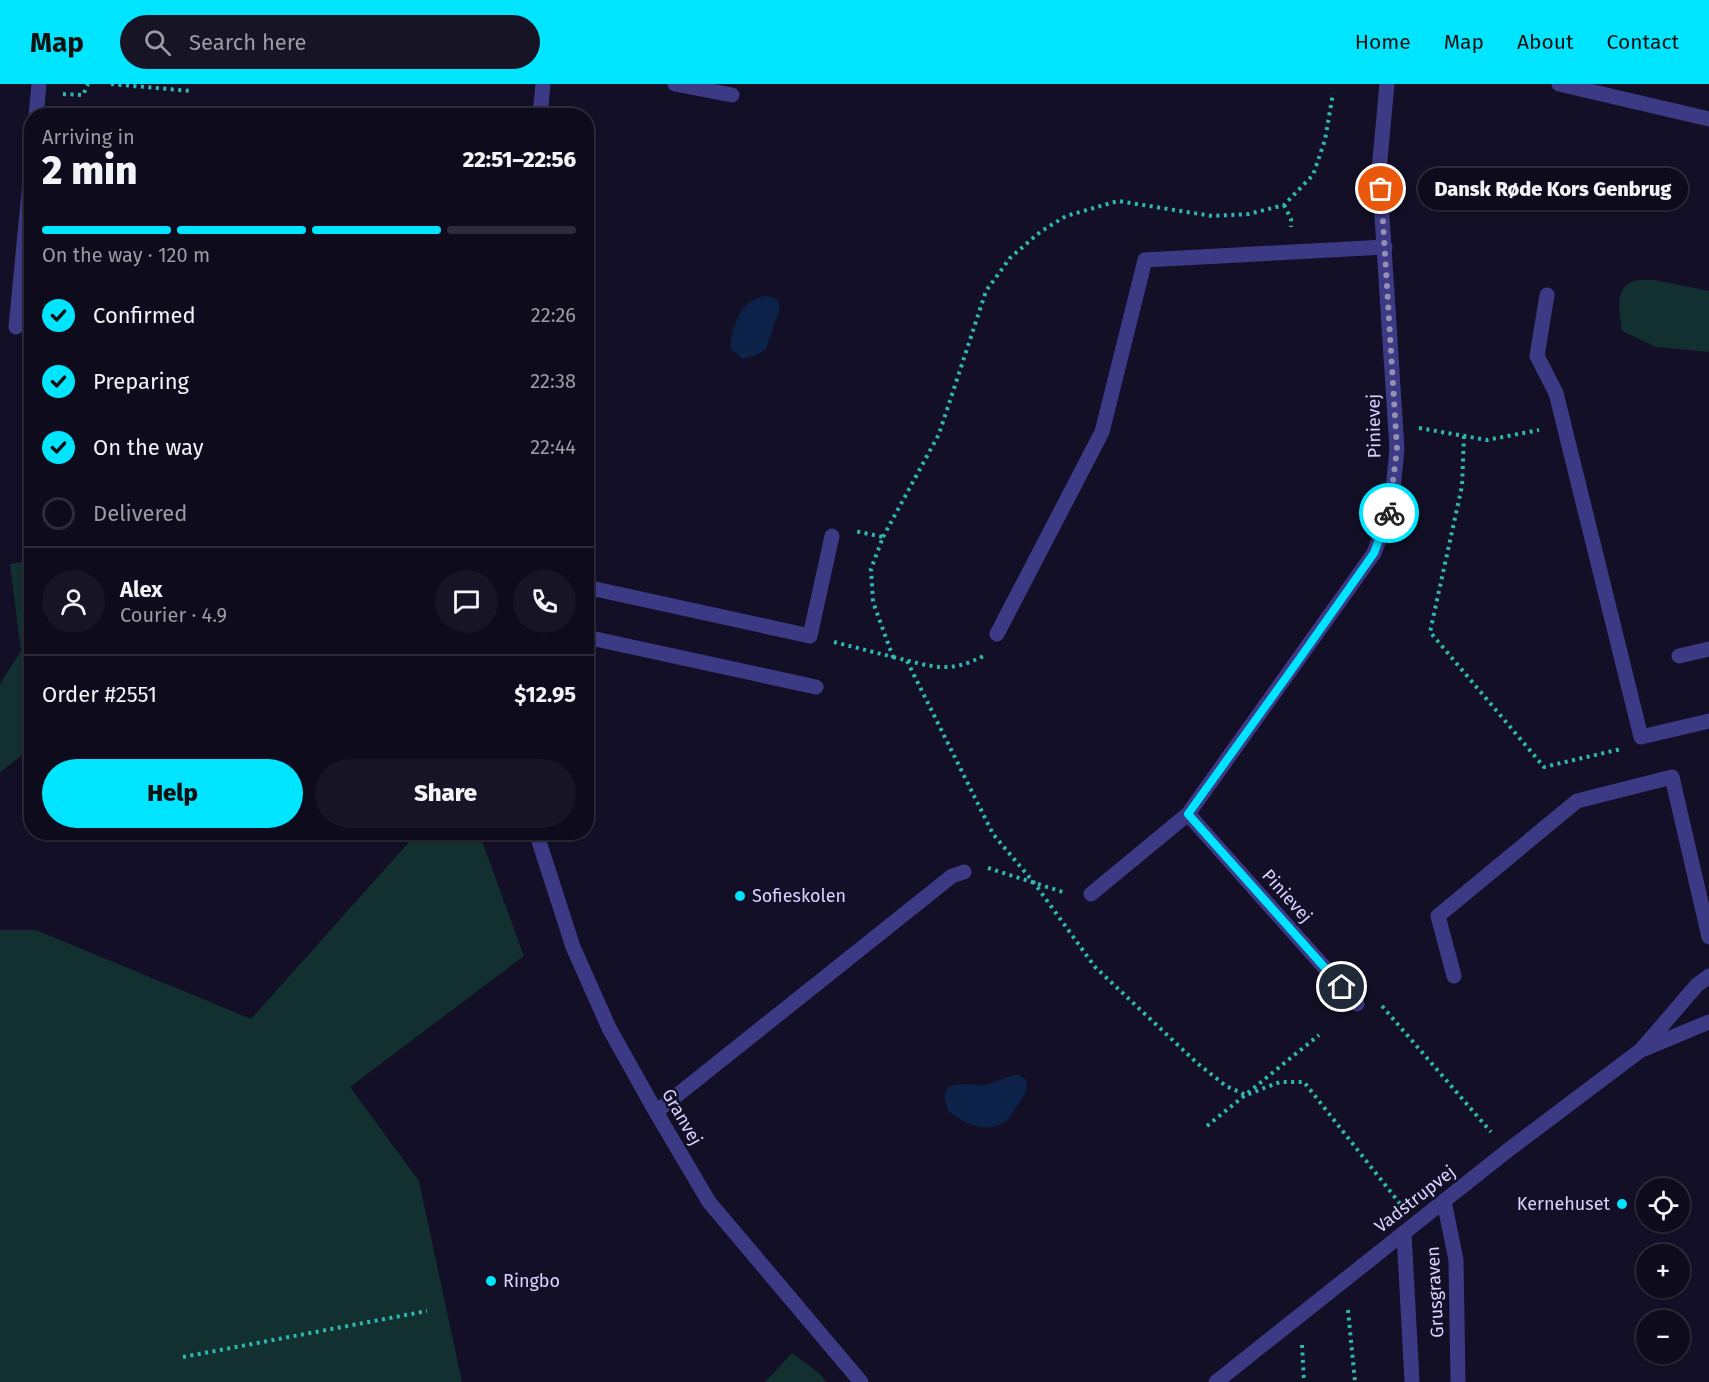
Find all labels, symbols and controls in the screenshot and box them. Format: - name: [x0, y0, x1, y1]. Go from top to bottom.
- search box: [120, 15, 540, 69]
- text: Map: [30, 26, 84, 59]
- icon: search: [141, 26, 174, 59]
- text: Search here: [189, 29, 307, 56]
- text: Home: [1355, 29, 1411, 55]
- text: Map: [1444, 29, 1484, 55]
- text: About: [1517, 29, 1574, 55]
- text: Contact: [1607, 29, 1679, 55]
- text: Arriving in: [42, 125, 135, 149]
- text: 22:51–22:56: [463, 146, 576, 173]
- text: 2 min: [42, 148, 138, 194]
- pin: [1355, 163, 1406, 214]
- callout: Dansk Røde Kors Genbrug: [1417, 168, 1687, 210]
- icon: bag: [1364, 172, 1397, 205]
- text: Dansk Røde Kors Genbrug: [1434, 177, 1672, 201]
- text: On the way · 120 m: [42, 243, 210, 267]
- icon: check: [42, 299, 75, 332]
- text: Confirmed: [93, 302, 196, 329]
- text: 22:26: [531, 303, 576, 327]
- icon: check: [42, 365, 75, 398]
- text: Preparing: [93, 368, 189, 395]
- text: 22:38: [530, 369, 576, 393]
- street label: Pinievej: [1362, 394, 1386, 458]
- icon: check: [42, 431, 75, 464]
- text: On the way: [93, 434, 204, 461]
- text: 22:44: [530, 435, 576, 459]
- courier: [1359, 483, 1419, 543]
- icon: bike: [1373, 497, 1406, 530]
- text: Delivered: [93, 500, 188, 527]
- button: person: [42, 570, 105, 633]
- button: chat: [435, 570, 498, 633]
- button: phone: [513, 570, 576, 633]
- text: Alex: [120, 576, 163, 603]
- text: Courier · 4.9: [120, 603, 227, 627]
- text: Order #2551: [42, 681, 157, 708]
- text: $12.95: [514, 681, 576, 708]
- button: Help: [42, 759, 303, 828]
- button: Share: [315, 759, 576, 828]
- street label: Pinievej: [1257, 865, 1317, 927]
- place label: Sofieskolen: [752, 885, 846, 907]
- marker: Sofieskolen: [733, 889, 747, 903]
- pin: [1316, 961, 1367, 1012]
- icon: home: [1325, 970, 1358, 1003]
- street label: Granvej: [657, 1085, 707, 1149]
- street label: Vadstrupvej: [1370, 1161, 1460, 1237]
- map controls: [1636, 1178, 1690, 1364]
- button: locate: [1636, 1178, 1690, 1232]
- place label: Kernehuset: [1517, 1193, 1610, 1215]
- marker: Kernehuset: [1615, 1197, 1629, 1211]
- button: +: [1636, 1244, 1690, 1298]
- street label: Grusgraven: [1422, 1246, 1448, 1338]
- place label: Ringbo: [503, 1270, 560, 1292]
- marker: Ringbo: [484, 1274, 498, 1288]
- button: −: [1636, 1310, 1690, 1364]

